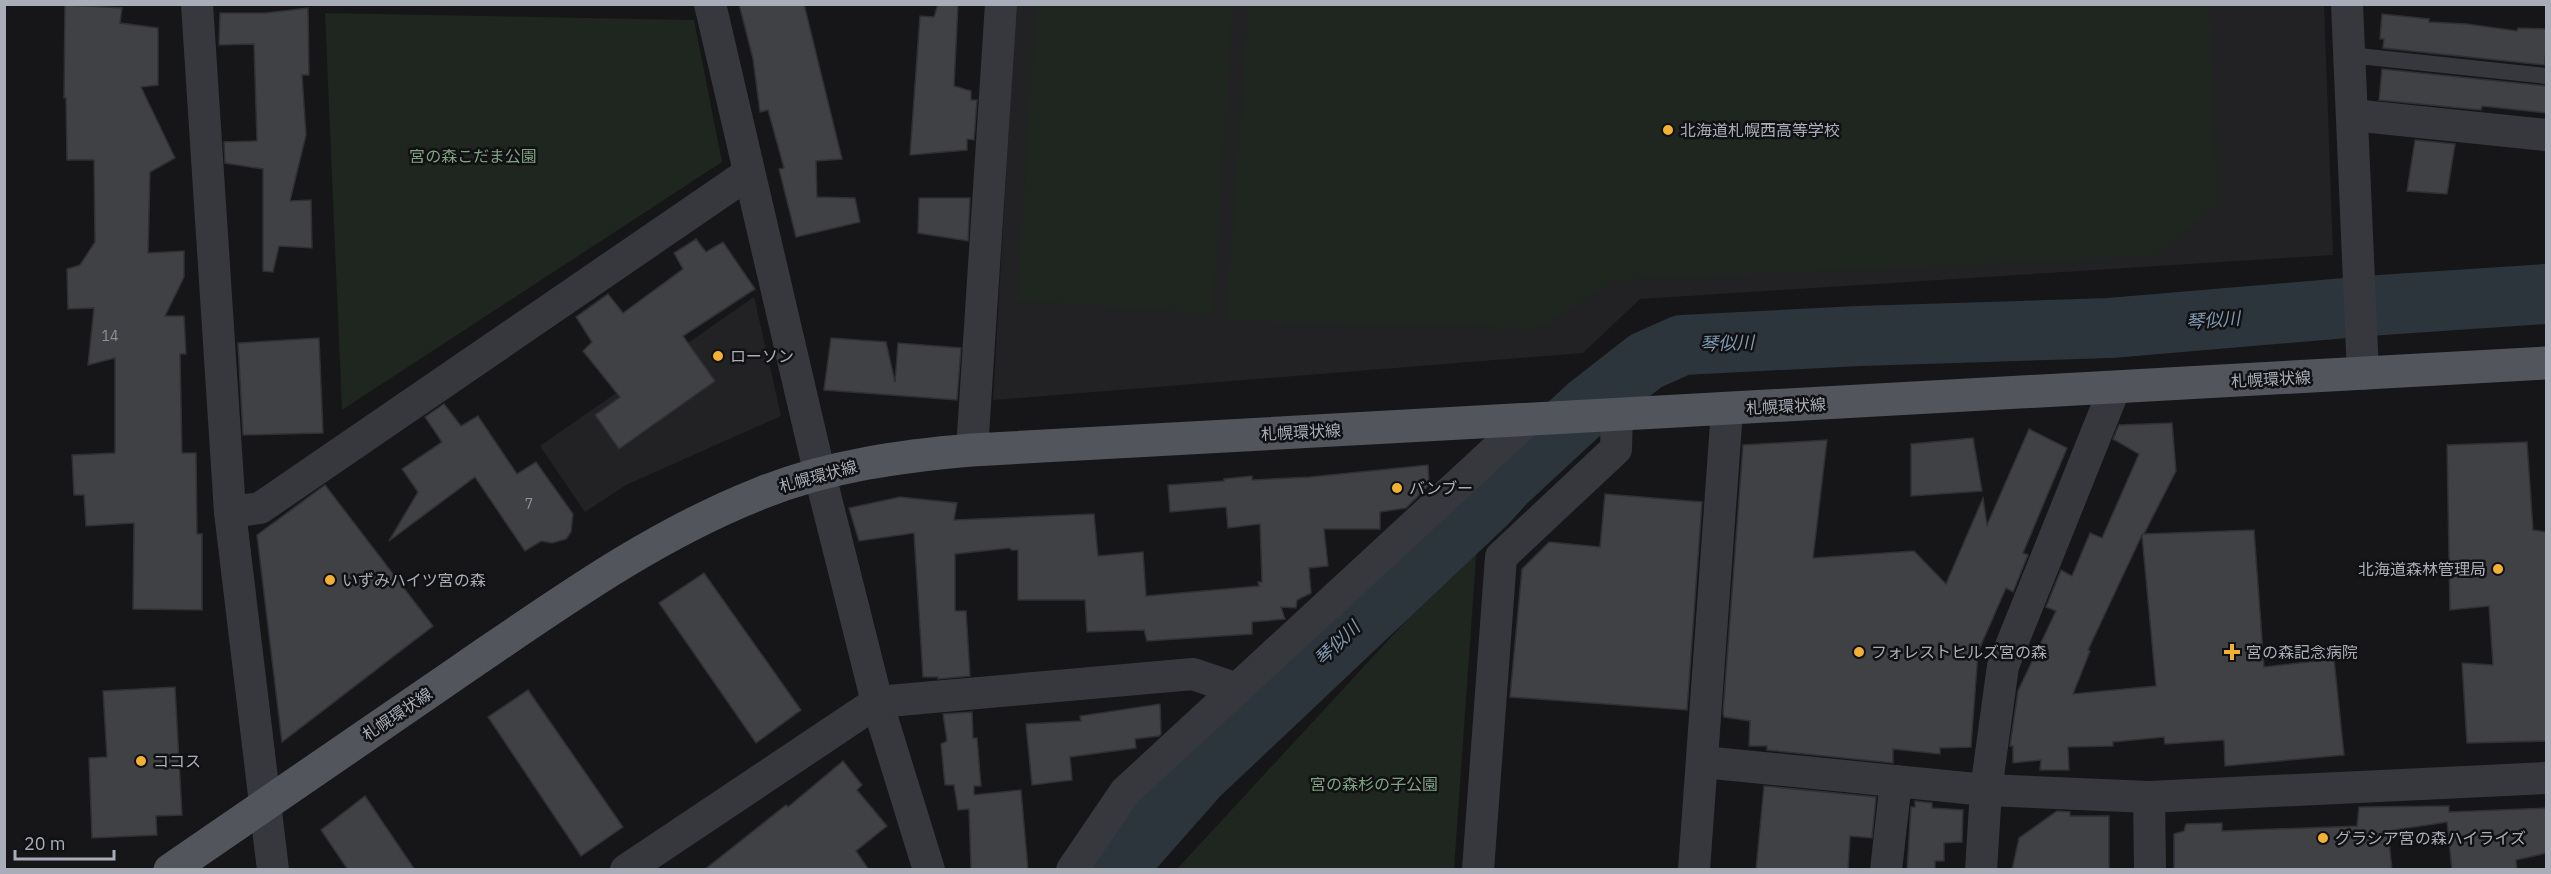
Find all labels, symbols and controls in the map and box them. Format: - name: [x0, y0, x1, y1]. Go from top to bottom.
- place label: 北海道札幌西高等学校: [1680, 120, 1840, 140]
- marker: 北海道札幌西高等学校: [1661, 123, 1675, 137]
- park label: 宮の森こだま公園: [409, 146, 537, 166]
- water label: 琴似川: [2185, 307, 2243, 333]
- house number: 14: [102, 327, 118, 345]
- water label: 琴似川: [1700, 330, 1756, 355]
- place label: ローソン: [730, 346, 794, 366]
- marker: ローソン: [711, 349, 725, 363]
- street label: 札幌環状線: [2231, 367, 2311, 391]
- street label: 札幌環状線: [1746, 394, 1826, 418]
- street label: 札幌環状線: [1261, 420, 1341, 444]
- street label: 札幌環状線: [777, 456, 859, 496]
- place label: バンブー: [1409, 478, 1473, 498]
- marker: バンブー: [1390, 481, 1404, 495]
- house number: 7: [525, 495, 533, 513]
- place label: 北海道森林管理局: [2358, 559, 2486, 579]
- marker: 北海道森林管理局: [2491, 562, 2505, 576]
- place label: いずみハイツ宮の森: [342, 570, 486, 590]
- marker: いずみハイツ宮の森: [323, 573, 337, 587]
- water label: 琴似川: [1310, 615, 1366, 670]
- place label: フォレストヒルズ宮の森: [1871, 642, 2047, 662]
- place label: 宮の森記念病院: [2246, 642, 2358, 662]
- marker: 宮の森記念病院: [2223, 643, 2241, 661]
- marker: フォレストヒルズ宮の森: [1852, 645, 1866, 659]
- street label: 札幌環状線: [358, 683, 436, 745]
- place label: ココス: [153, 751, 201, 771]
- marker: ココス: [134, 754, 148, 768]
- park label: 宮の森杉の子公園: [1310, 774, 1438, 794]
- scale bar: [15, 823, 114, 861]
- place label: グラシア宮の森ハイライズ: [2335, 828, 2526, 848]
- marker: グラシア宮の森ハイライズ: [2316, 831, 2330, 845]
- text: 20 m: [24, 832, 66, 855]

